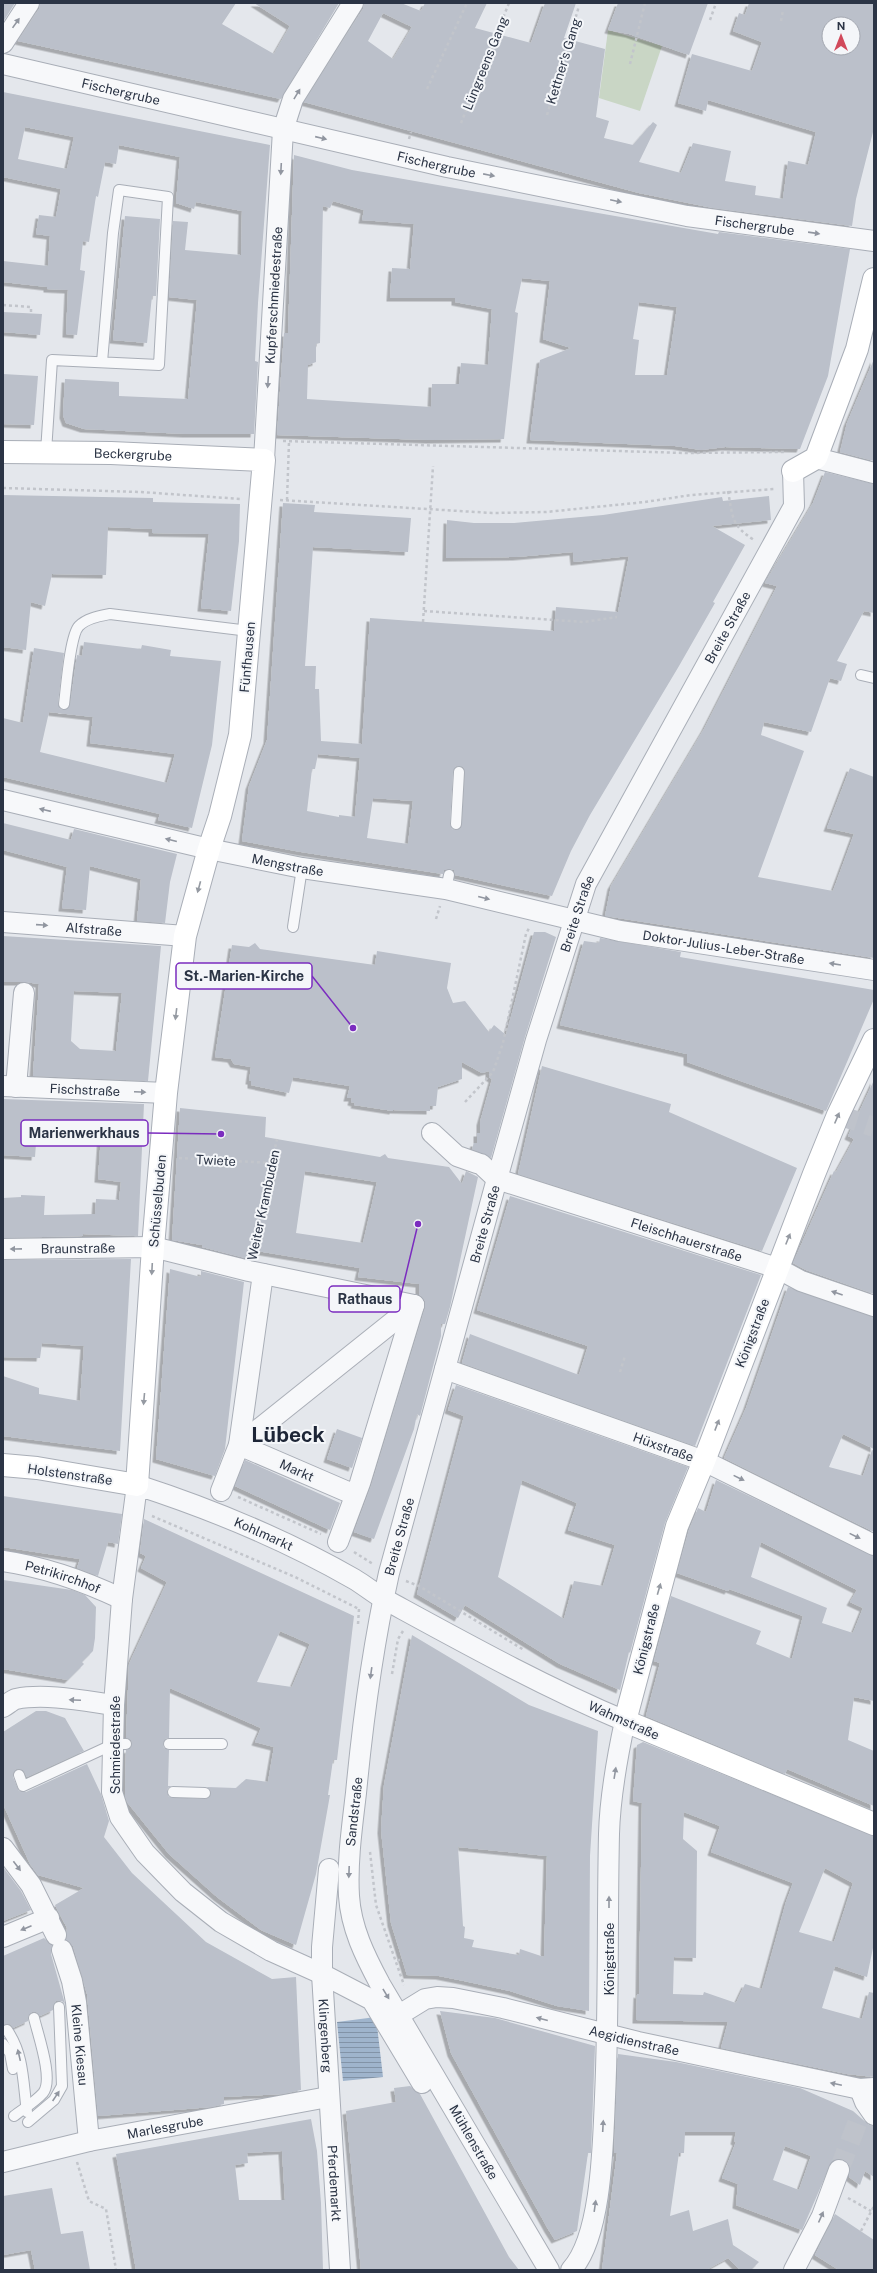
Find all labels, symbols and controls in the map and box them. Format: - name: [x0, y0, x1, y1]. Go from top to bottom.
- street label: Lüngreens Gang: [460, 14, 511, 112]
- street label: Kettner's Gang: [543, 16, 584, 106]
- north arrow: [821, 16, 861, 56]
- one-way arrow: [12, 17, 19, 29]
- text: N: [837, 20, 845, 32]
- street label: Fischergrube: [80, 75, 162, 108]
- one-way arrow: [293, 89, 301, 99]
- one-way arrow: [315, 136, 327, 142]
- street label: Fischergrube: [396, 149, 477, 181]
- one-way arrow: [277, 163, 284, 175]
- one-way arrow: [483, 172, 495, 178]
- one-way arrow: [610, 198, 623, 204]
- street label: Fischergrube: [714, 213, 795, 238]
- street label: Kupferschmiedestraße: [263, 226, 285, 364]
- one-way arrow: [808, 230, 820, 236]
- one-way arrow: [264, 376, 271, 388]
- street label: Beckergrube: [94, 446, 172, 464]
- street label: Breite Straße: [702, 589, 754, 666]
- street label: Fünfhausen: [237, 621, 258, 693]
- one-way arrow: [38, 806, 51, 812]
- one-way arrow: [165, 836, 177, 842]
- street label: Mengstraße: [250, 851, 325, 879]
- street label: Breite Straße: [558, 873, 597, 954]
- one-way arrow: [196, 881, 202, 893]
- one-way arrow: [478, 896, 490, 902]
- street label: Alfstraße: [65, 920, 122, 939]
- one-way arrow: [36, 922, 48, 929]
- street label: Doktor-Julius-Leber-Straße: [642, 928, 805, 967]
- one-way arrow: [829, 961, 842, 967]
- callout: St.-Marien-Kirche: [176, 963, 312, 989]
- text: St.-Marien-Kirche: [184, 968, 304, 984]
- one-way arrow: [173, 1008, 179, 1020]
- street label: Fischstraße: [49, 1081, 120, 1099]
- one-way arrow: [134, 1089, 147, 1095]
- one-way arrow: [834, 1113, 840, 1124]
- callout: Marienwerkhaus: [21, 1120, 148, 1146]
- text: Marienwerkhaus: [28, 1125, 140, 1141]
- street label: Weiter Krambuden: [244, 1148, 283, 1262]
- street label: Twiete: [196, 1152, 236, 1169]
- street label: Schüsselbuden: [146, 1154, 169, 1248]
- street label: Breite Straße: [467, 1184, 503, 1265]
- street label: Fleischhauerstraße: [629, 1215, 744, 1265]
- one-way arrow: [786, 1232, 792, 1244]
- street label: Braunstraße: [41, 1241, 115, 1256]
- one-way arrow: [9, 1246, 22, 1252]
- one-way arrow: [148, 1263, 155, 1275]
- callout: Rathaus: [329, 1286, 400, 1312]
- one-way arrow: [831, 1290, 843, 1296]
- text: Rathaus: [338, 1291, 393, 1307]
- street label: Königstraße: [732, 1296, 773, 1370]
- one-way arrow: [140, 1393, 147, 1405]
- one-way arrow: [715, 1418, 721, 1430]
- district label: Lübeck: [251, 1422, 325, 1447]
- street label: Hüxstraße: [631, 1429, 696, 1465]
- street label: Markt: [277, 1456, 316, 1485]
- street label: Holstenstraße: [26, 1461, 113, 1488]
- one-way arrow: [733, 1475, 745, 1482]
- street label: Breite Straße: [382, 1496, 417, 1577]
- street label: Kohlmarkt: [232, 1514, 295, 1554]
- one-way arrow: [850, 1533, 861, 1539]
- street label: Petrikirchhof: [24, 1558, 103, 1596]
- one-way arrow: [656, 1583, 662, 1595]
- street label: Königstraße: [630, 1602, 663, 1676]
- one-way arrow: [368, 1667, 374, 1679]
- street label: Schmiedestraße: [108, 1696, 123, 1794]
- one-way arrow: [68, 1697, 81, 1703]
- street label: Wahmstraße: [586, 1698, 662, 1743]
- one-way arrow: [612, 1767, 618, 1779]
- street label: Sandstraße: [343, 1776, 366, 1847]
- one-way arrow: [13, 1861, 21, 1872]
- one-way arrow: [346, 1866, 352, 1879]
- one-way arrow: [606, 1895, 612, 1908]
- street label: Königstraße: [602, 1923, 617, 1995]
- one-way arrow: [19, 1925, 31, 1931]
- one-way arrow: [382, 1989, 390, 1999]
- street label: Klingenberg: [315, 1998, 335, 2073]
- street label: Kleine Kiesau: [68, 2003, 91, 2086]
- one-way arrow: [536, 2015, 548, 2021]
- street label: Aegidienstraße: [588, 2023, 681, 2059]
- one-way arrow: [16, 2049, 22, 2062]
- one-way arrow: [829, 2080, 842, 2086]
- one-way arrow: [53, 2090, 60, 2102]
- street label: Mühlenstraße: [446, 2102, 501, 2182]
- street label: Marlesgrube: [126, 2113, 205, 2142]
- one-way arrow: [600, 2120, 607, 2132]
- street label: Pferdemarkt: [324, 2145, 344, 2222]
- one-way arrow: [592, 2200, 598, 2213]
- one-way arrow: [818, 2211, 824, 2222]

